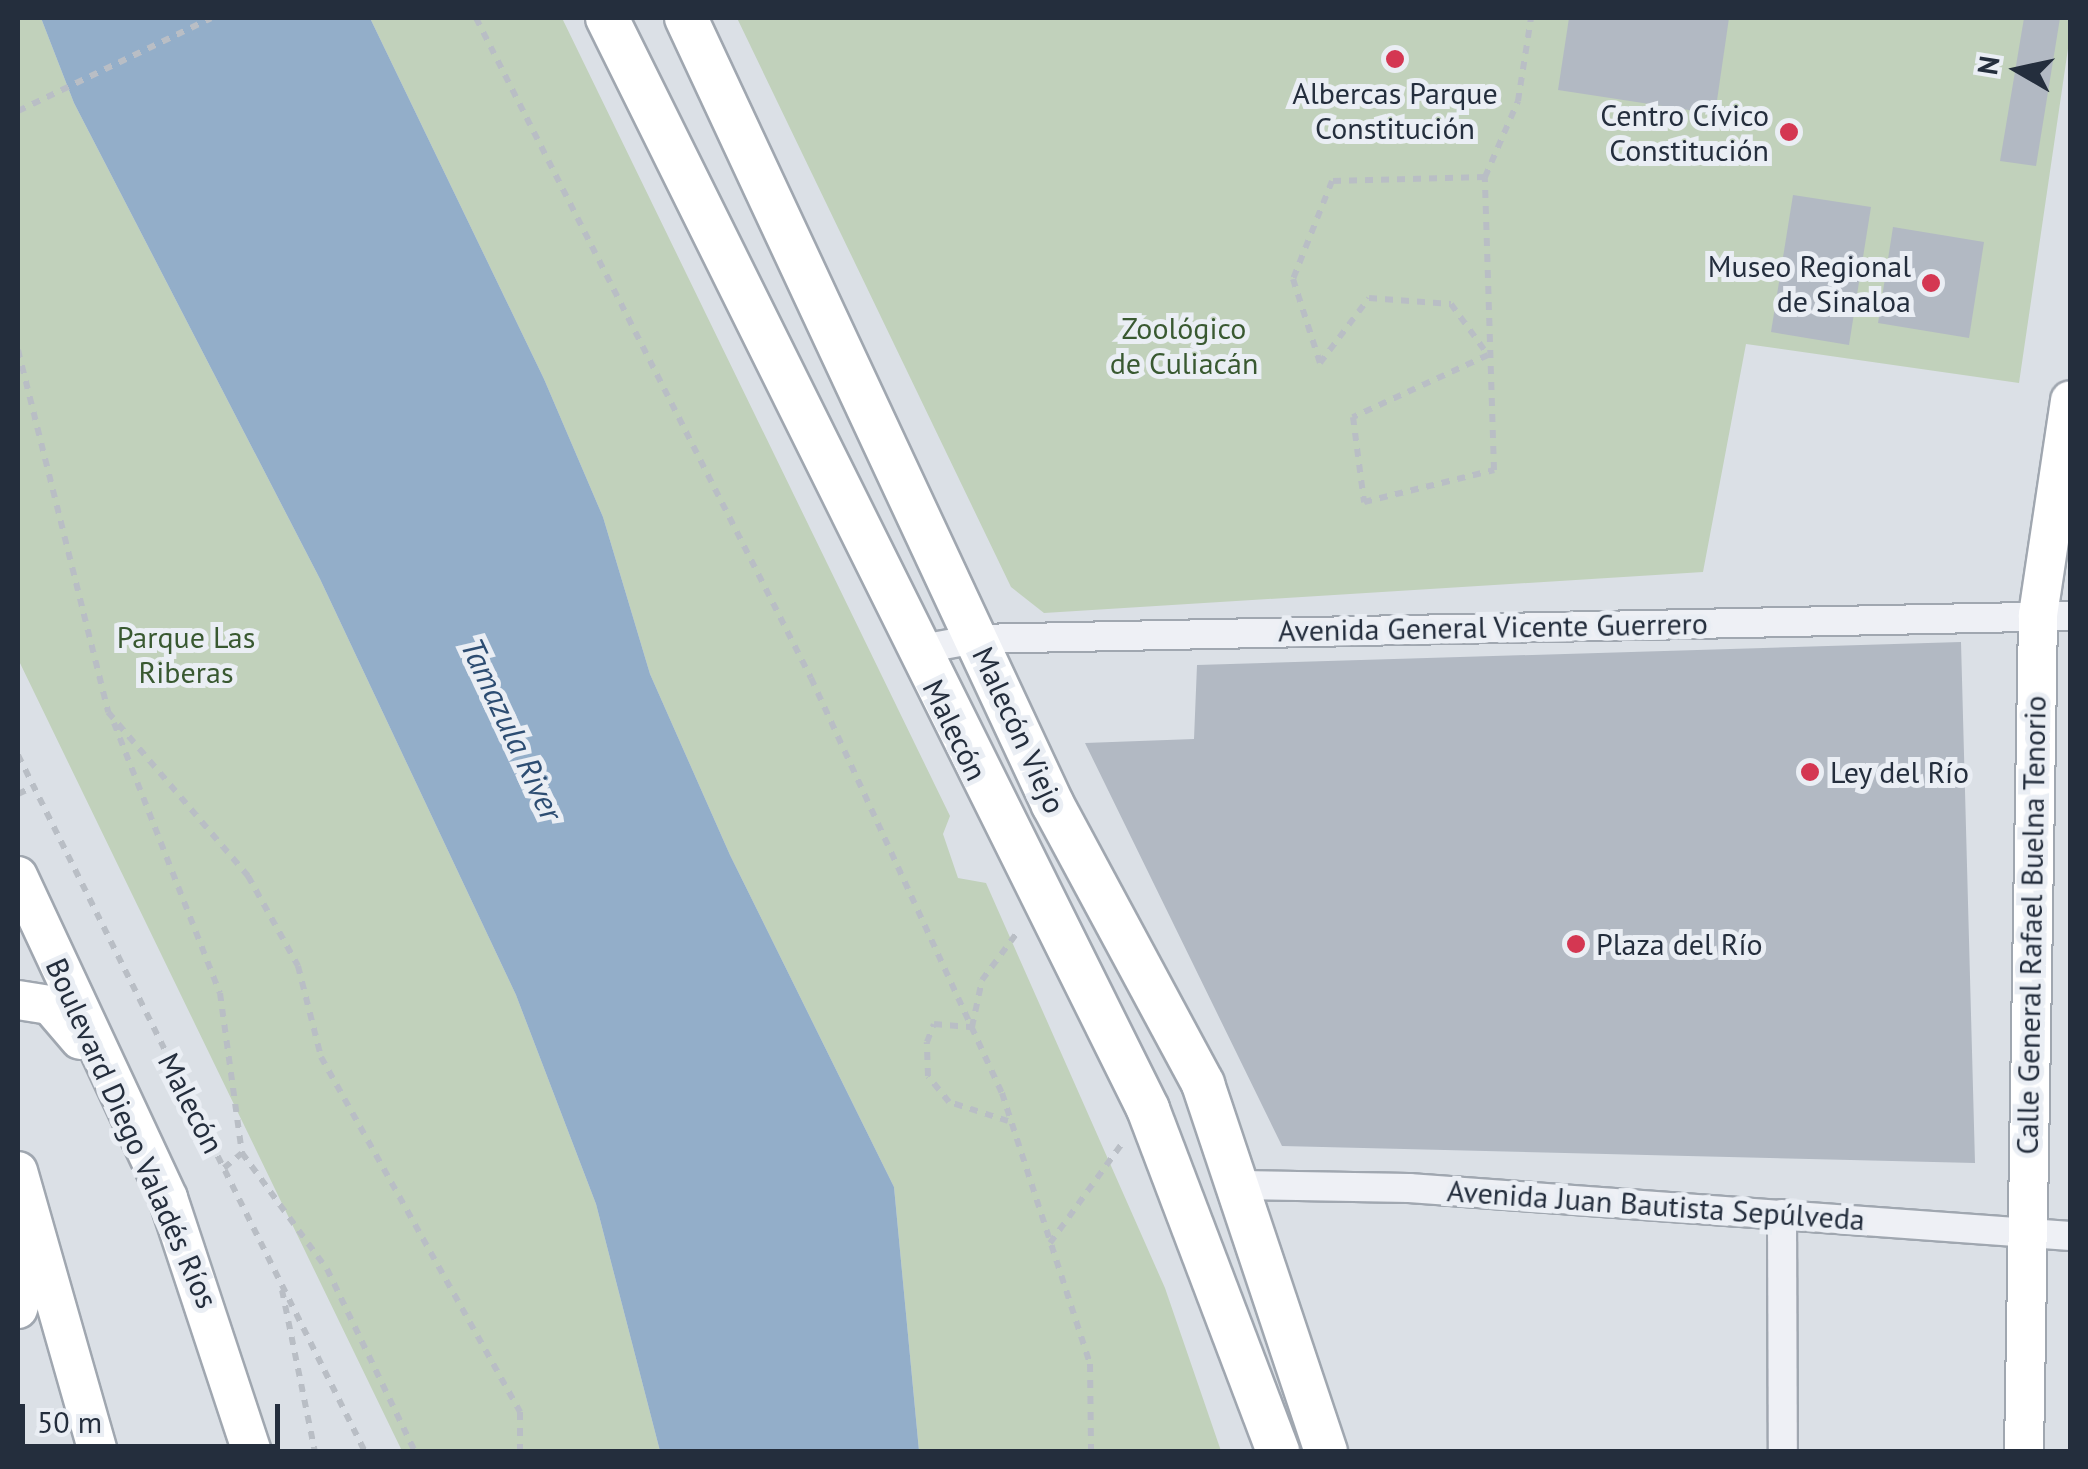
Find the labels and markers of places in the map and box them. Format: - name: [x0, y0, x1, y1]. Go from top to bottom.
- marker: Albercas Parque Constitución: [1384, 48, 1406, 70]
- place label: Albercas Parque Constitución: [1292, 75, 1498, 146]
- place label: Centro Cívico Constitución: [1600, 97, 1769, 168]
- marker: Centro Cívico Constitución: [1778, 121, 1800, 143]
- place label: Museo Regional de Sinaloa: [1708, 248, 1911, 318]
- marker: Museo Regional de Sinaloa: [1920, 272, 1942, 294]
- place label: Ley del Río: [1830, 754, 1970, 790]
- marker: Ley del Río: [1799, 761, 1821, 783]
- place label: Plaza del Río: [1596, 926, 1763, 962]
- marker: Plaza del Río: [1565, 933, 1587, 955]

